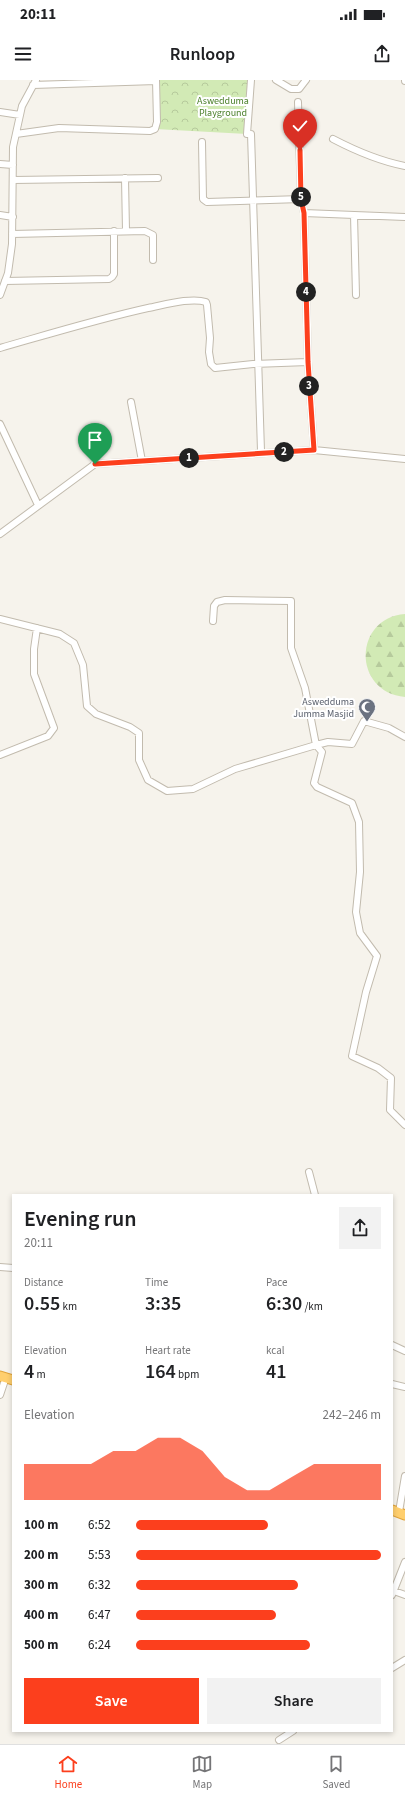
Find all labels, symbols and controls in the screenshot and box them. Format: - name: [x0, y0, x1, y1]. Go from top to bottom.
- text: 20:11: [20, 4, 56, 25]
- text: Runloop: [170, 42, 235, 67]
- icon: menu: [12, 43, 34, 65]
- icon: share: [371, 43, 393, 65]
- park label: Aswedduma Playground: [197, 94, 249, 120]
- pin: [283, 109, 317, 150]
- icon: check: [289, 115, 311, 137]
- pin: 5: [291, 187, 311, 207]
- text: 5: [298, 189, 304, 204]
- pin: 4: [296, 282, 316, 302]
- text: 4: [303, 284, 309, 299]
- pin: 3: [299, 376, 319, 396]
- text: 3: [306, 378, 312, 393]
- pin: [78, 423, 112, 464]
- icon: arrive: [84, 429, 106, 451]
- pin: 2: [274, 442, 294, 462]
- text: 2: [281, 444, 287, 459]
- pin: 1: [179, 448, 199, 468]
- text: 1: [186, 450, 192, 465]
- place label: Aswedduma Jumma Masjid: [293, 695, 354, 721]
- mosque icon: Aswedduma Jumma Masjid: [357, 697, 377, 722]
- text: Evening run: [24, 1203, 137, 1235]
- button: share: [339, 1207, 381, 1249]
- text: 20:11: [24, 1234, 53, 1252]
- text: Distance: [24, 1275, 63, 1290]
- text: Time: [145, 1275, 168, 1290]
- text: Pace: [266, 1275, 288, 1290]
- text: 0.55: [24, 1290, 60, 1318]
- text: 3:35: [145, 1290, 181, 1318]
- text: 6:30: [266, 1290, 302, 1318]
- text: km: [60, 1299, 77, 1314]
- text: /km: [302, 1299, 323, 1314]
- text: Elevation: [24, 1343, 67, 1358]
- text: Heart rate: [145, 1343, 191, 1358]
- text: kcal: [266, 1343, 285, 1358]
- text: 4: [24, 1358, 34, 1386]
- text: 164: [145, 1358, 176, 1386]
- text: 41: [266, 1358, 287, 1386]
- text: m: [34, 1367, 46, 1382]
- text: bpm: [176, 1367, 199, 1382]
- text: Elevation: [24, 1406, 75, 1424]
- text: 242–246 m: [323, 1406, 381, 1424]
- text: 100 m: [24, 1516, 58, 1534]
- text: 6:52: [88, 1516, 111, 1534]
- text: 200 m: [24, 1546, 58, 1564]
- text: 5:53: [88, 1546, 111, 1564]
- text: 300 m: [24, 1576, 58, 1594]
- text: 6:32: [88, 1576, 111, 1594]
- text: 400 m: [24, 1606, 58, 1624]
- text: 6:47: [88, 1606, 111, 1624]
- text: 500 m: [24, 1636, 58, 1654]
- text: 6:24: [88, 1636, 111, 1654]
- button: Save: [24, 1678, 199, 1724]
- button: Share: [207, 1678, 381, 1724]
- tab: Home: [55, 1753, 82, 1792]
- tab: Map: [191, 1753, 213, 1792]
- tab: Saved: [322, 1753, 350, 1792]

